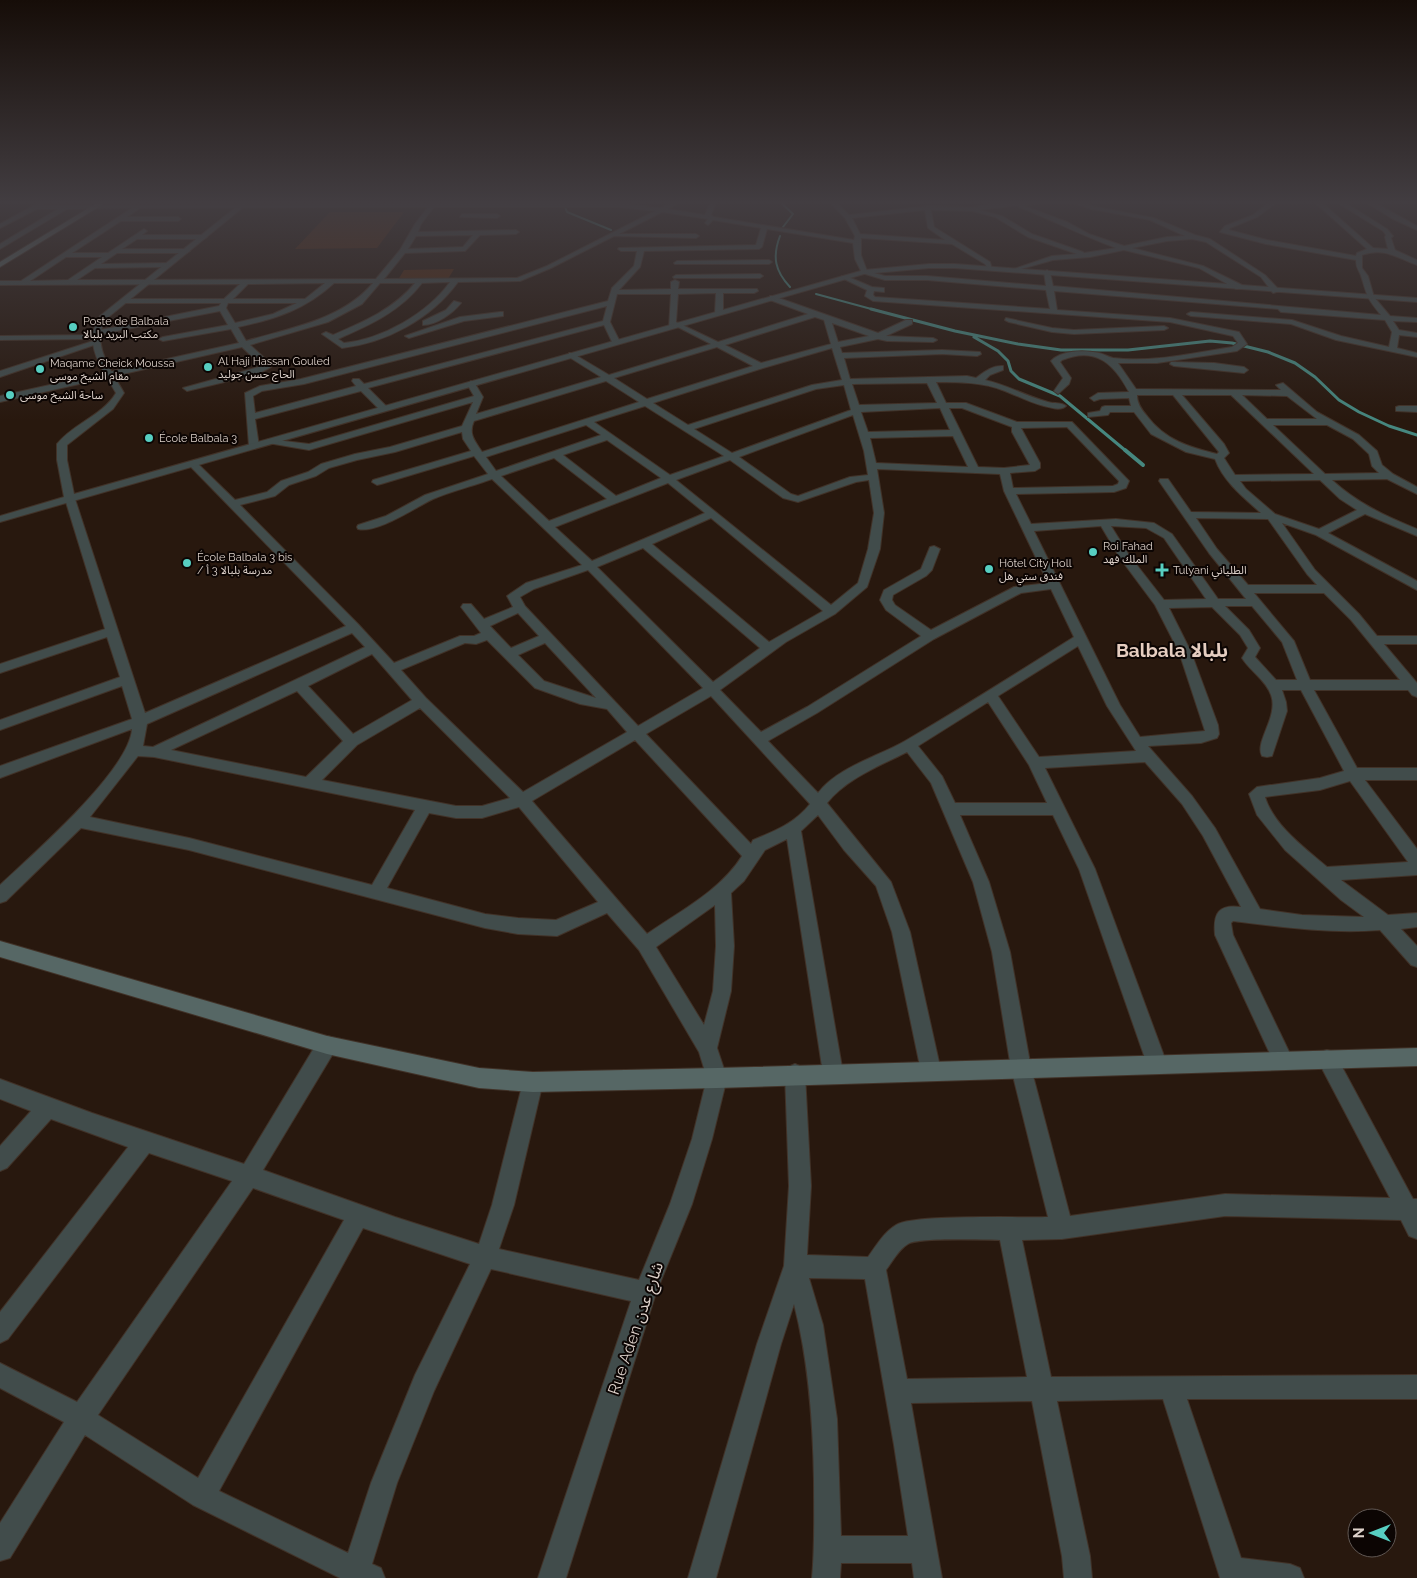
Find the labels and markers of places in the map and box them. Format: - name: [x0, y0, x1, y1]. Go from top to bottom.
- place label: Poste de Balbala مكتب البريد بلبالا: [83, 315, 169, 341]
- marker: Poste de Balbala مكتب البريد بلبالا: [67, 321, 79, 333]
- place label: Al Haji Hassan Gouled الحاج حسن جوليد: [218, 355, 330, 382]
- place label: Maqame Cheick Moussa مقام الشيخ موسى: [50, 357, 174, 384]
- marker: Al Haji Hassan Gouled الحاج حسن جوليد: [202, 361, 214, 373]
- marker: Maqame Cheick Moussa مقام الشيخ موسى: [34, 363, 46, 375]
- marker: ساحة الشيخ موسى: [4, 389, 16, 401]
- place label: ساحة الشيخ موسى: [20, 389, 103, 403]
- place label: École Balbala 3: [159, 431, 237, 445]
- marker: École Balbala 3: [143, 432, 155, 444]
- place label: Roi Fahad الملك فهد: [1103, 540, 1153, 566]
- marker: Roi Fahad الملك فهد: [1087, 546, 1099, 558]
- place label: École Balbala 3 bis / مدرسة بلبالا 3 أ: [197, 550, 292, 577]
- marker: École Balbala 3 bis / مدرسة بلبالا 3 أ: [181, 557, 193, 569]
- place label: Hôtel City Holl فندق ستي هل: [999, 557, 1072, 586]
- marker: Hôtel City Holl فندق ستي هل: [983, 563, 995, 575]
- marker: Tulyani الطلياني: [1155, 563, 1169, 577]
- place label: Tulyani الطلياني: [1173, 564, 1247, 580]

